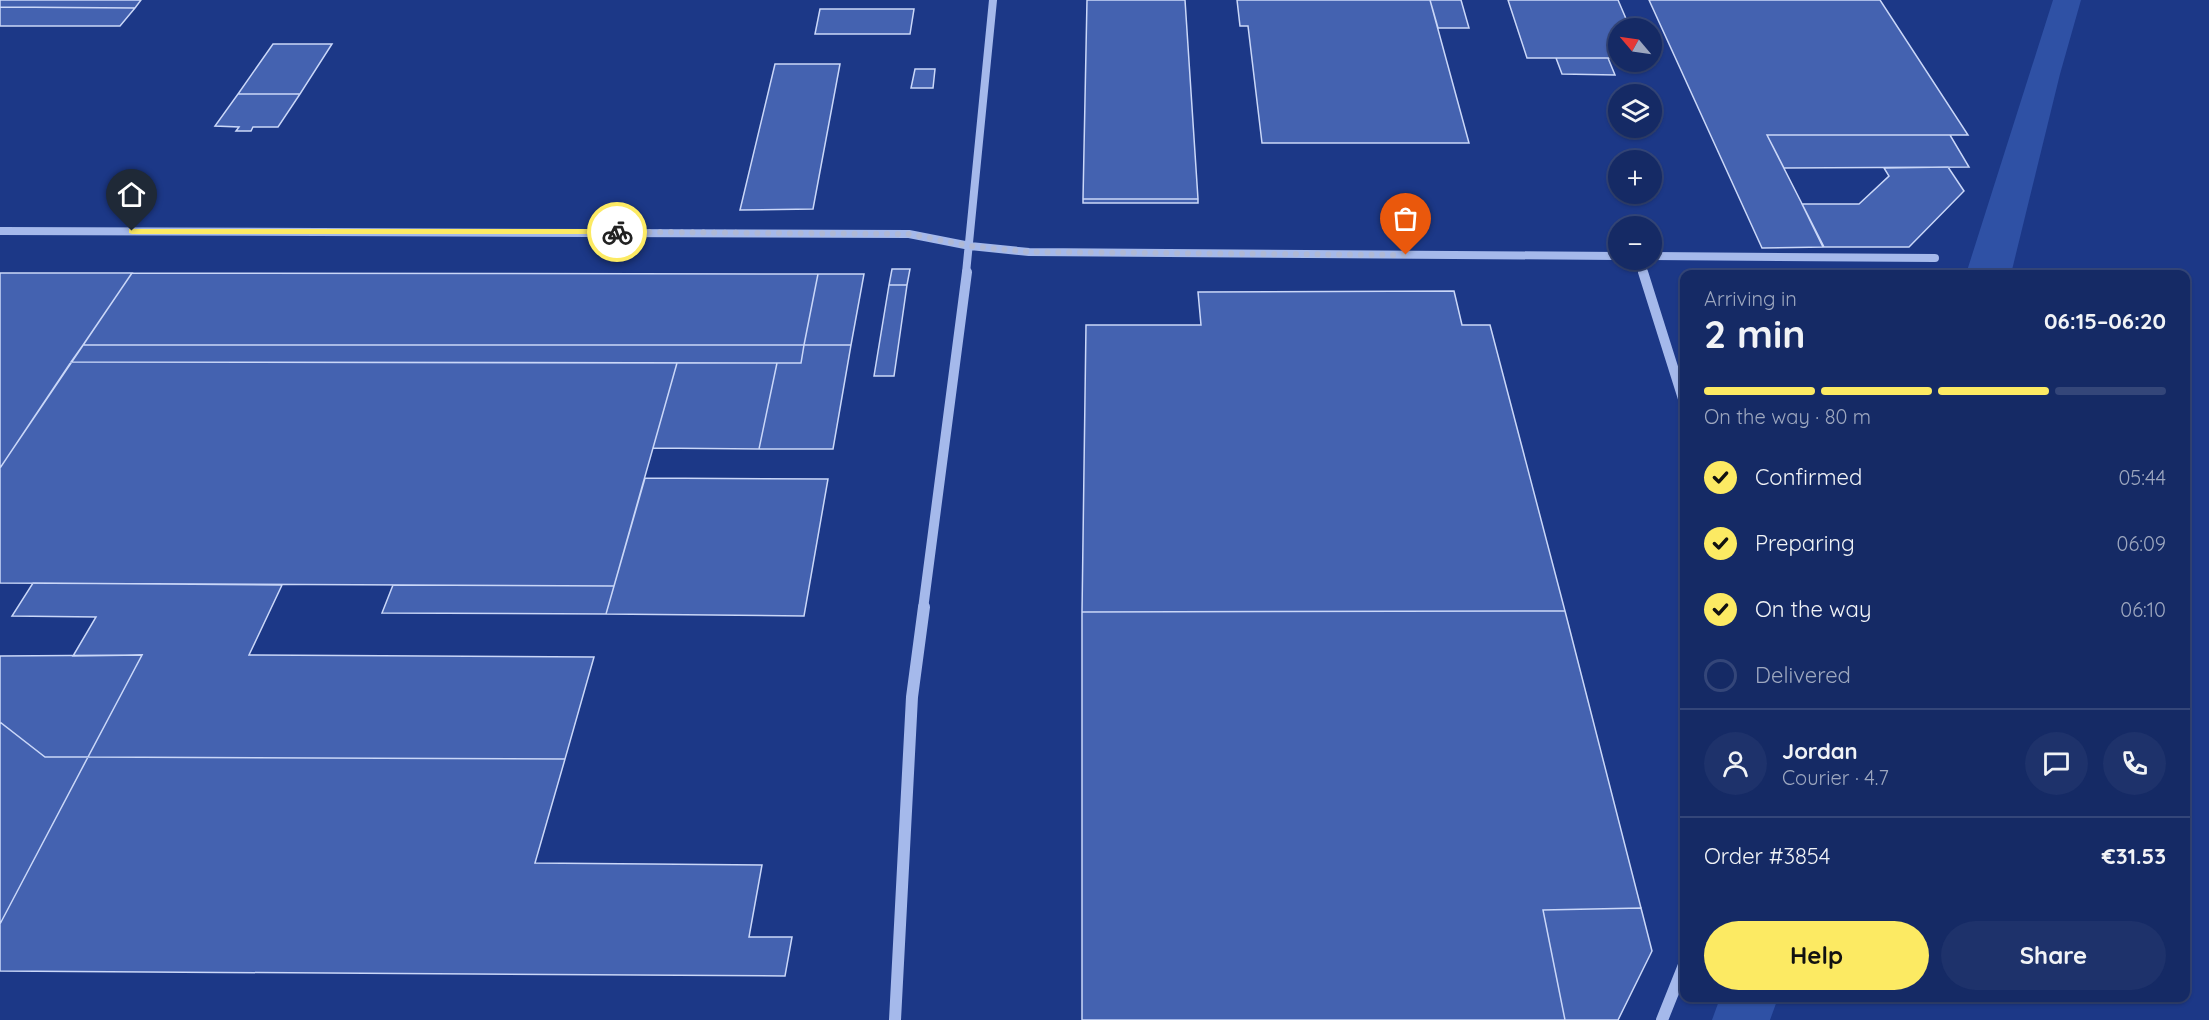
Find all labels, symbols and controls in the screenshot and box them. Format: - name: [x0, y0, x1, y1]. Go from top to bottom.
- north arrow: [1608, 18, 1662, 72]
- map controls: [1608, 18, 1662, 270]
- button: layers: [1608, 84, 1662, 138]
- button: +: [1608, 150, 1662, 204]
- pin: [106, 169, 157, 231]
- icon: home: [115, 178, 148, 211]
- pin: [1380, 193, 1431, 255]
- courier: [587, 202, 647, 262]
- icon: bag: [1389, 202, 1422, 235]
- icon: bike: [601, 216, 634, 249]
- button: −: [1608, 216, 1662, 270]
- text: Arriving in: [1704, 286, 1797, 311]
- text: 06:15–06:20: [2044, 307, 2166, 335]
- text: 2 min: [1704, 309, 1806, 358]
- text: On the way · 80 m: [1704, 404, 1871, 429]
- icon: check: [1704, 461, 1737, 494]
- text: Confirmed: [1755, 463, 1862, 491]
- text: 05:44: [2118, 465, 2166, 490]
- icon: check: [1704, 527, 1737, 560]
- text: Preparing: [1755, 529, 1855, 557]
- text: 06:09: [2117, 531, 2166, 556]
- icon: check: [1704, 593, 1737, 626]
- text: On the way: [1755, 595, 1871, 623]
- text: 06:10: [2120, 597, 2166, 622]
- text: Delivered: [1755, 661, 1851, 689]
- button: person: [1704, 732, 1767, 795]
- button: chat: [2025, 732, 2088, 795]
- button: phone: [2103, 732, 2166, 795]
- text: Jordan: [1782, 737, 1858, 765]
- text: Courier · 4.7: [1782, 765, 1889, 790]
- text: Order #3854: [1704, 842, 1830, 870]
- text: €31.53: [2102, 842, 2166, 870]
- button: Help: [1704, 921, 1929, 990]
- button: Share: [1941, 921, 2166, 990]

